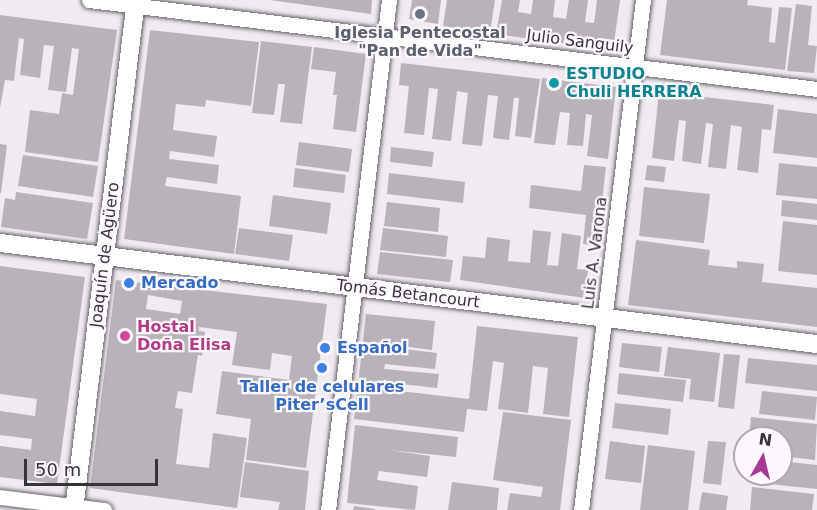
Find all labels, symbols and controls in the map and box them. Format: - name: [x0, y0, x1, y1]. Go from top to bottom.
- marker: Iglesia Pentecostal "Pan de Vida": [413, 7, 427, 21]
- place label: Iglesia Pentecostal "Pan de Vida": [334, 23, 506, 61]
- street label: Julio Sanguily: [526, 26, 634, 58]
- place label: ESTUDIO Chuli HERRERA: [566, 64, 702, 102]
- marker: ESTUDIO Chuli HERRERA: [547, 76, 561, 90]
- street label: Joaquín de Agüero: [87, 181, 123, 329]
- street label: Luis A. Varona: [579, 196, 611, 310]
- place label: Mercado: [141, 273, 218, 293]
- marker: Mercado: [122, 276, 136, 290]
- street label: Tomás Betancourt: [335, 276, 481, 312]
- place label: Hostal Doña Elisa: [137, 317, 231, 355]
- marker: Hostal Doña Elisa: [118, 329, 132, 343]
- place label: Español: [337, 338, 408, 358]
- marker: Español: [318, 341, 332, 355]
- marker: Taller de celulares Piter’sCell: [315, 361, 329, 375]
- place label: Taller de celulares Piter’sCell: [240, 377, 404, 415]
- north arrow: [733, 426, 793, 486]
- text: N: [757, 429, 773, 450]
- scale bar: [27, 447, 160, 485]
- text: 50 m: [35, 459, 81, 480]

